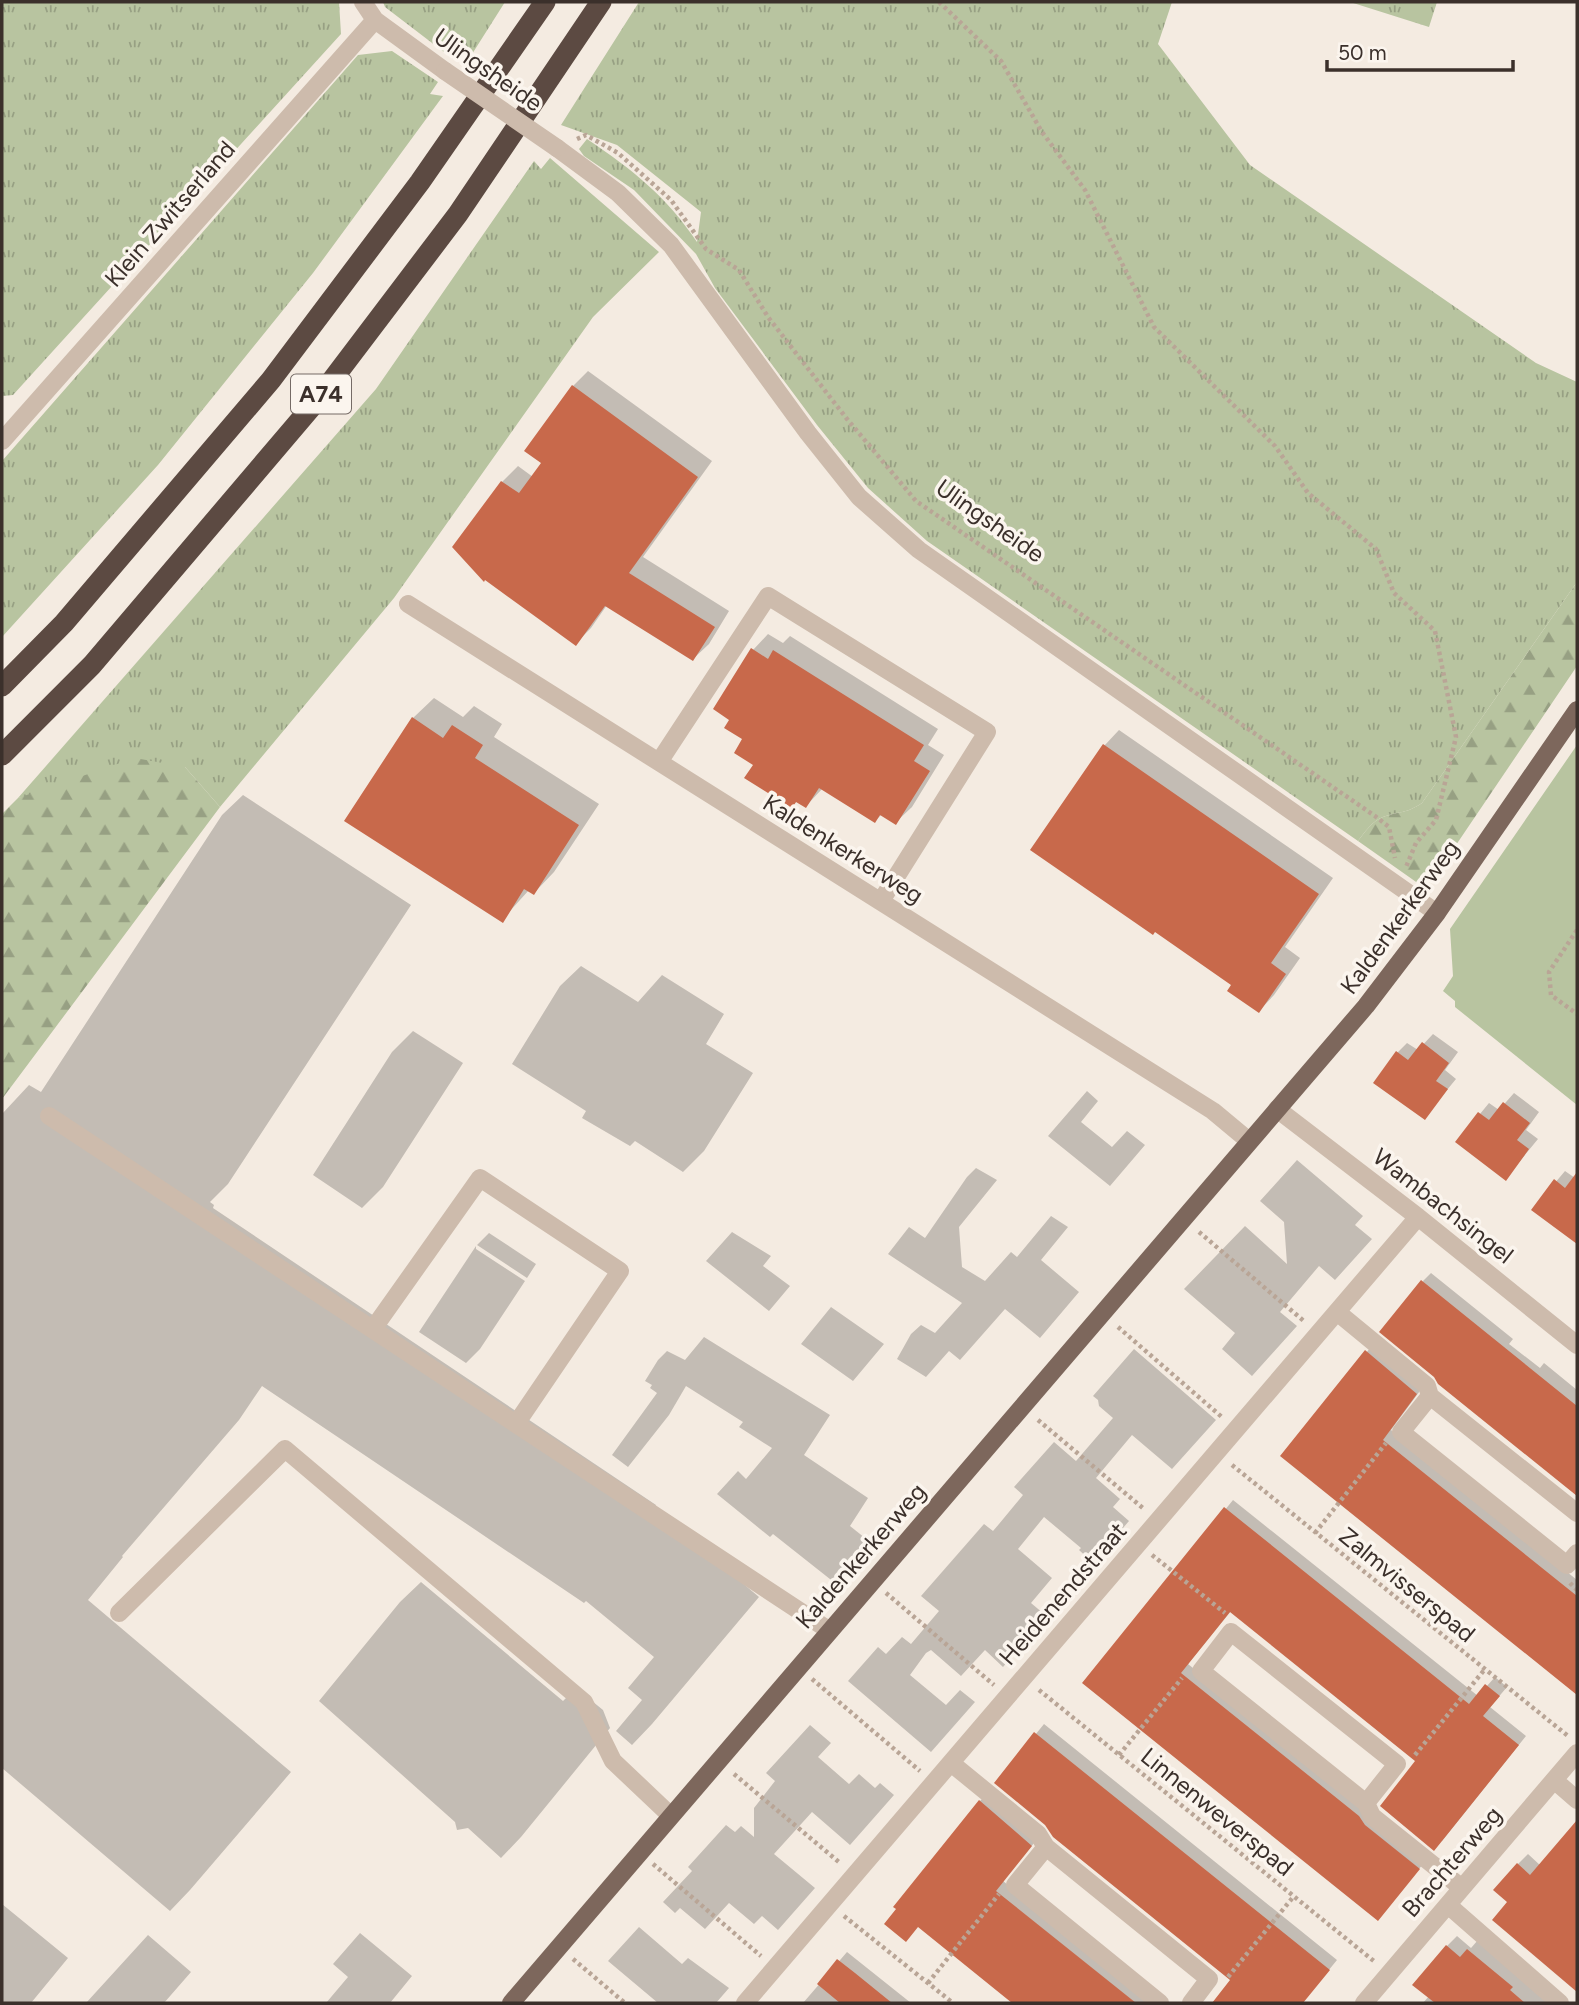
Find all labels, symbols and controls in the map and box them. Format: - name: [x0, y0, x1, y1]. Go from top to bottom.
- street label: Ulingsheide: [428, 22, 548, 118]
- scale bar: [1327, 28, 1512, 72]
- text: 50 m: [1338, 40, 1387, 65]
- street label: Klein Zwitserland: [98, 135, 241, 293]
- road number: A74: [291, 374, 351, 414]
- street label: Ulingsheide: [930, 473, 1050, 569]
- street label: Kaldenkerkerweg: [758, 788, 929, 909]
- street label: Kaldenkerkerweg: [1334, 834, 1465, 999]
- street label: Wambachsingel: [1367, 1142, 1519, 1269]
- street label: Kaldenkerkerweg: [790, 1477, 932, 1634]
- street label: Heidenendstraat: [993, 1516, 1133, 1671]
- street label: Zalmvisserspad: [1334, 1521, 1481, 1648]
- street label: Linnenweverspad: [1135, 1741, 1299, 1882]
- street label: Brachterweg: [1396, 1800, 1508, 1923]

